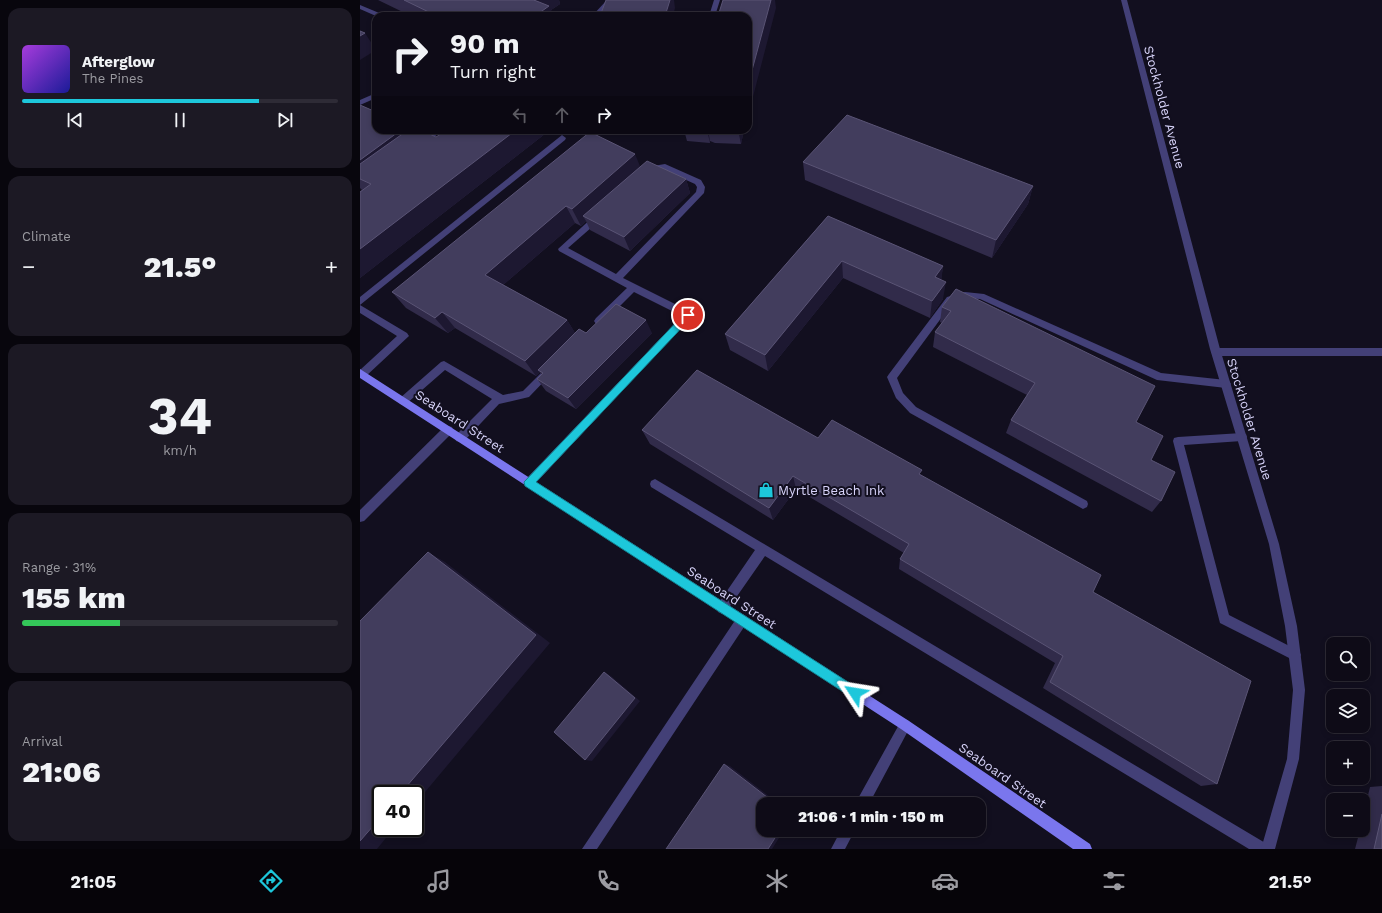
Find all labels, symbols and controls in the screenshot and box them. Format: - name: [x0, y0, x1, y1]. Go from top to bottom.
- text: 90 m: [450, 27, 520, 60]
- icon: right: [384, 28, 436, 80]
- street label: Stockholder Avenue: [1141, 44, 1188, 170]
- text: Afterglow: [82, 53, 155, 71]
- text: Turn right: [450, 61, 536, 82]
- text: The Pines: [82, 71, 143, 86]
- icon: left: [509, 104, 531, 126]
- icon: ahead: [551, 104, 573, 126]
- icon: right: [593, 104, 615, 126]
- icon: previous: [64, 109, 86, 131]
- icon: pause: [169, 109, 191, 131]
- icon: next: [274, 109, 296, 131]
- text: Climate: [22, 229, 71, 244]
- text: 21.5°: [143, 249, 217, 284]
- text: −: [22, 254, 35, 279]
- text: +: [325, 254, 338, 279]
- pin: [671, 298, 705, 332]
- icon: arrive: [677, 304, 699, 326]
- street label: Stockholder Avenue: [1224, 356, 1275, 482]
- text: 34: [148, 386, 212, 447]
- street label: Seaboard Street: [412, 387, 508, 456]
- text: km/h: [163, 443, 197, 458]
- shop icon: Myrtle Beach Ink: [757, 481, 775, 499]
- place label: Myrtle Beach Ink: [778, 483, 885, 498]
- text: Range · 31%: [22, 560, 96, 575]
- street label: Seaboard Street: [684, 563, 780, 632]
- text: 155 km: [22, 580, 126, 615]
- map controls: [1326, 637, 1370, 837]
- button: search: [1326, 637, 1370, 681]
- position arrow: [834, 672, 876, 714]
- button: layers: [1326, 689, 1370, 733]
- text: Arrival: [22, 734, 63, 749]
- street label: Seaboard Street: [956, 740, 1050, 811]
- button: +: [1326, 741, 1370, 785]
- text: 21:06: [22, 754, 101, 789]
- speed limit sign: 40: [372, 785, 424, 837]
- button: −: [1326, 793, 1370, 837]
- text: 21:06 · 1 min · 150 m: [798, 808, 944, 826]
- icon: directions: [257, 867, 285, 895]
- icon: music: [425, 867, 453, 895]
- icon: phone: [594, 867, 622, 895]
- icon: climate: [763, 867, 791, 895]
- icon: car: [931, 867, 959, 895]
- icon: filters: [1100, 867, 1128, 895]
- text: 21:05: [70, 871, 116, 892]
- text: 21.5°: [1268, 871, 1312, 892]

